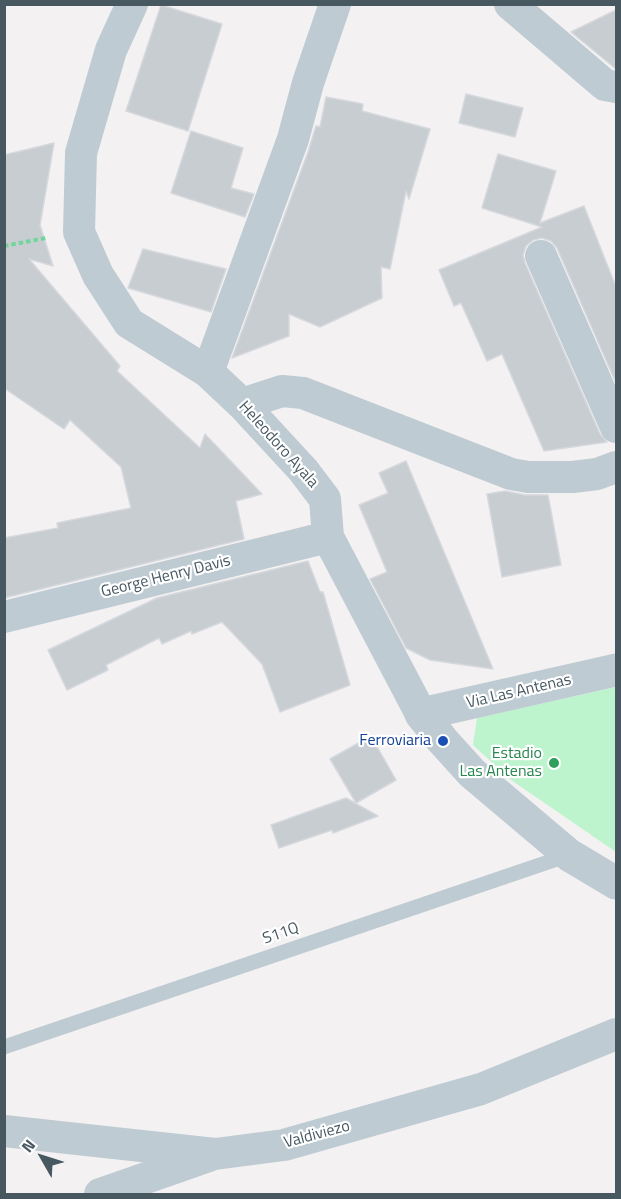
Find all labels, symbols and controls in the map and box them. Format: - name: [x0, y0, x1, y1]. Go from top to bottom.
- street label: Heleodoro Ayala: [234, 398, 322, 492]
- street label: George Henry Davis: [99, 552, 233, 602]
- street label: Via Las Antenas: [465, 671, 573, 713]
- place label: Ferroviaria: [359, 731, 431, 751]
- marker: Ferroviaria: [436, 734, 450, 748]
- place label: Estadio Las Antenas: [460, 744, 542, 782]
- marker: Estadio Las Antenas: [547, 756, 561, 770]
- street label: S11Q: [260, 919, 302, 949]
- street label: Valdiviezo: [282, 1117, 352, 1153]
- north arrow: [12, 1127, 72, 1187]
- text: N: [15, 1134, 41, 1158]

